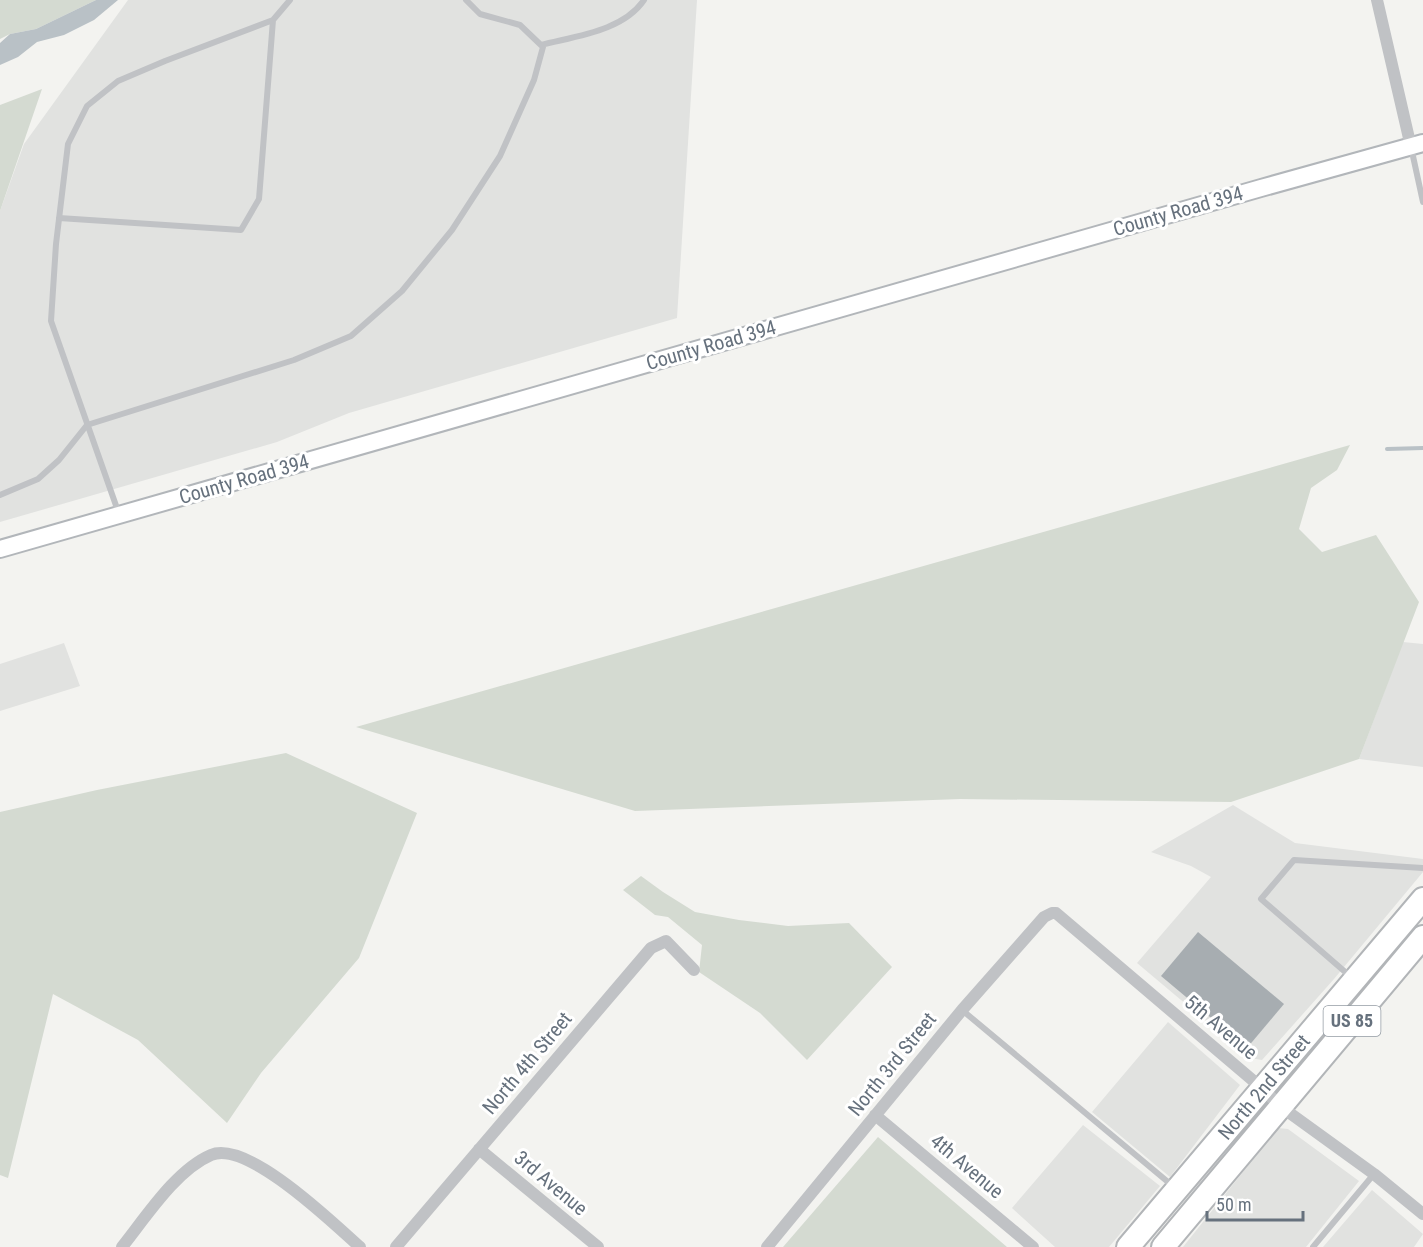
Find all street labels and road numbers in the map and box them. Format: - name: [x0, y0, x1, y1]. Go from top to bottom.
- street label: County Road 394: [1110, 181, 1246, 241]
- street label: County Road 394: [643, 315, 779, 375]
- street label: County Road 394: [176, 449, 312, 509]
- street label: 5th Avenue: [1180, 990, 1262, 1064]
- road number: US 85: [1324, 1006, 1380, 1036]
- street label: North 4th Street: [477, 1007, 577, 1119]
- street label: North 3rd Street: [843, 1007, 941, 1121]
- street label: North 2nd Street: [1213, 1029, 1315, 1145]
- street label: 4th Avenue: [926, 1129, 1008, 1203]
- street label: 3rd Avenue: [510, 1146, 592, 1220]

